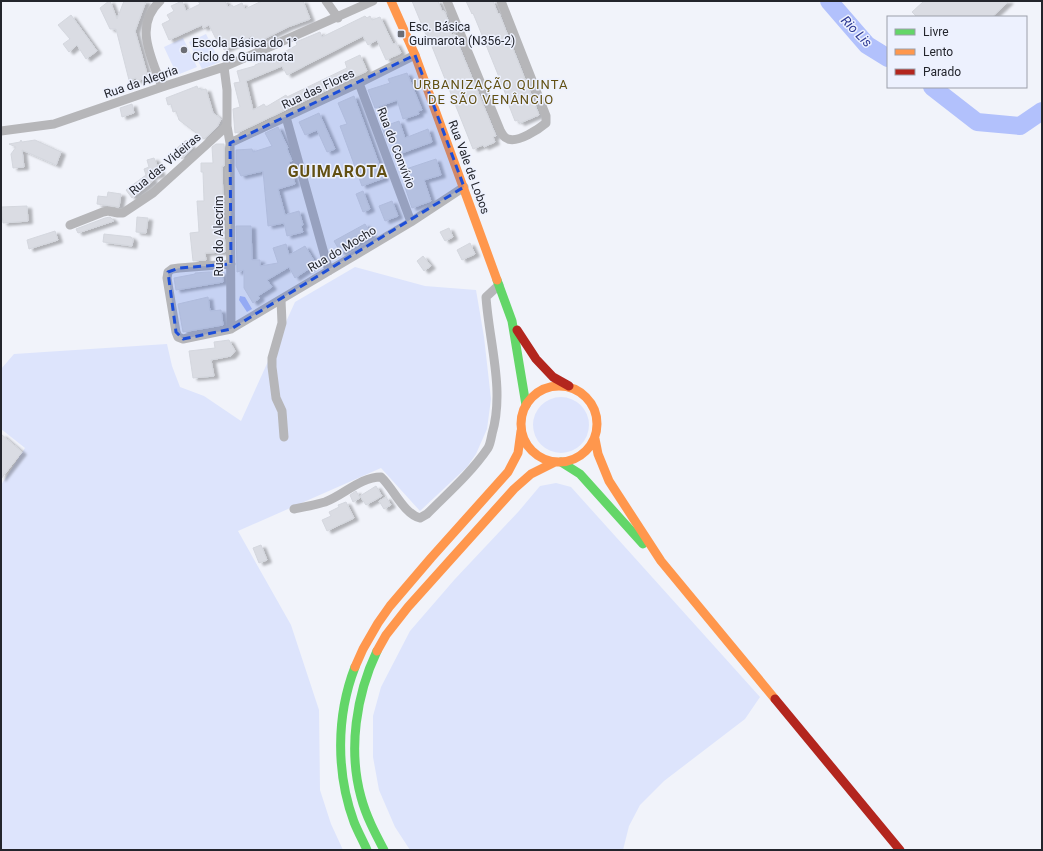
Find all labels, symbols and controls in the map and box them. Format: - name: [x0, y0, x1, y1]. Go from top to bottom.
- water label: Rio Lis: [838, 13, 875, 50]
- legend: [887, 16, 1027, 88]
- place label: Esc. Básica Guimarota (N356-2): [409, 20, 515, 48]
- text: Livre: [923, 25, 949, 39]
- marker: Esc. Básica Guimarota (N356-2): [396, 29, 406, 39]
- place label: Escola Básica do 1° Ciclo de Guimarota: [192, 36, 297, 64]
- marker: Escola Básica do 1° Ciclo de Guimarota: [179, 45, 189, 55]
- text: Lento: [923, 45, 953, 59]
- street label: Rua da Alegria: [102, 63, 180, 101]
- text: Parado: [923, 65, 961, 79]
- street label: Rua das Flores: [279, 66, 357, 112]
- district label: URBANIZAÇÃO QUINTA DE SÃO VENÂNCIO: [414, 76, 568, 107]
- street label: Rua do Convívio: [374, 105, 418, 191]
- street label: Rua Vale de Lobos: [446, 118, 492, 216]
- street label: Rua das Videiras: [126, 130, 204, 198]
- district label: GUIMAROTA: [288, 162, 388, 181]
- street label: Rua do Alecrim: [212, 196, 226, 277]
- street label: Rua do Mocho: [305, 223, 379, 275]

